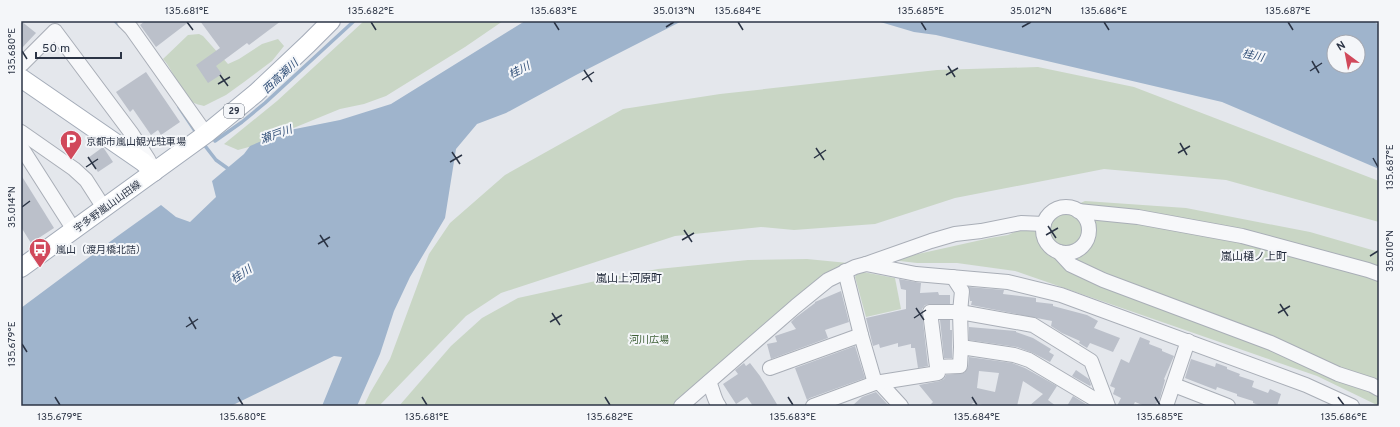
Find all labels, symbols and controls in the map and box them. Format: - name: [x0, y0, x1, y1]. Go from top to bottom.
- text: 135.681°E: [165, 5, 209, 18]
- text: 135.682°E: [348, 5, 394, 18]
- text: 135.683°E: [531, 5, 577, 18]
- text: 35.013°N: [653, 5, 695, 18]
- text: 135.684°E: [715, 5, 761, 18]
- text: 135.685°E: [898, 5, 944, 18]
- text: 35.012°N: [1010, 5, 1052, 18]
- text: 135.686°E: [1081, 5, 1127, 18]
- text: 135.687°E: [1265, 5, 1311, 18]
- text: 135.680°E: [6, 28, 19, 74]
- scale bar: [36, 34, 121, 60]
- north arrow: [1326, 34, 1366, 74]
- text: N: [1334, 38, 1348, 54]
- text: 50 m: [42, 41, 70, 57]
- water label: 桂川: [1240, 47, 1266, 65]
- water label: 西高瀬川: [260, 56, 302, 97]
- water label: 桂川: [506, 59, 533, 82]
- road number: 29: [224, 104, 244, 118]
- water label: 瀬戸川: [258, 122, 295, 147]
- parking icon: 京都市嵐山観光駐車場: [58, 128, 84, 161]
- place label: 京都市嵐山観光駐車場: [86, 136, 186, 149]
- text: 135.687°E: [1384, 144, 1397, 190]
- street label: 宇多野嵐山山田線: [72, 178, 144, 236]
- text: 35.014°N: [6, 186, 19, 228]
- text: 35.010°N: [1384, 230, 1397, 272]
- bus stop icon: 嵐山（渡月橋北詰）: [27, 236, 53, 269]
- place label: 嵐山（渡月橋北詰）: [56, 244, 146, 257]
- district label: 嵐山樋ノ上町: [1221, 250, 1287, 264]
- water label: 桂川: [229, 262, 255, 287]
- district label: 嵐山上河原町: [596, 272, 662, 286]
- text: 135.679°E: [6, 321, 19, 367]
- park label: 河川広場: [629, 334, 669, 347]
- text: 135.679°E: [37, 411, 83, 424]
- text: 135.680°E: [220, 411, 266, 424]
- text: 135.681°E: [405, 411, 449, 424]
- text: 135.682°E: [587, 411, 633, 424]
- text: 135.683°E: [770, 411, 816, 424]
- text: 135.684°E: [954, 411, 1000, 424]
- text: 135.685°E: [1137, 411, 1183, 424]
- text: 135.686°E: [1321, 411, 1367, 424]

